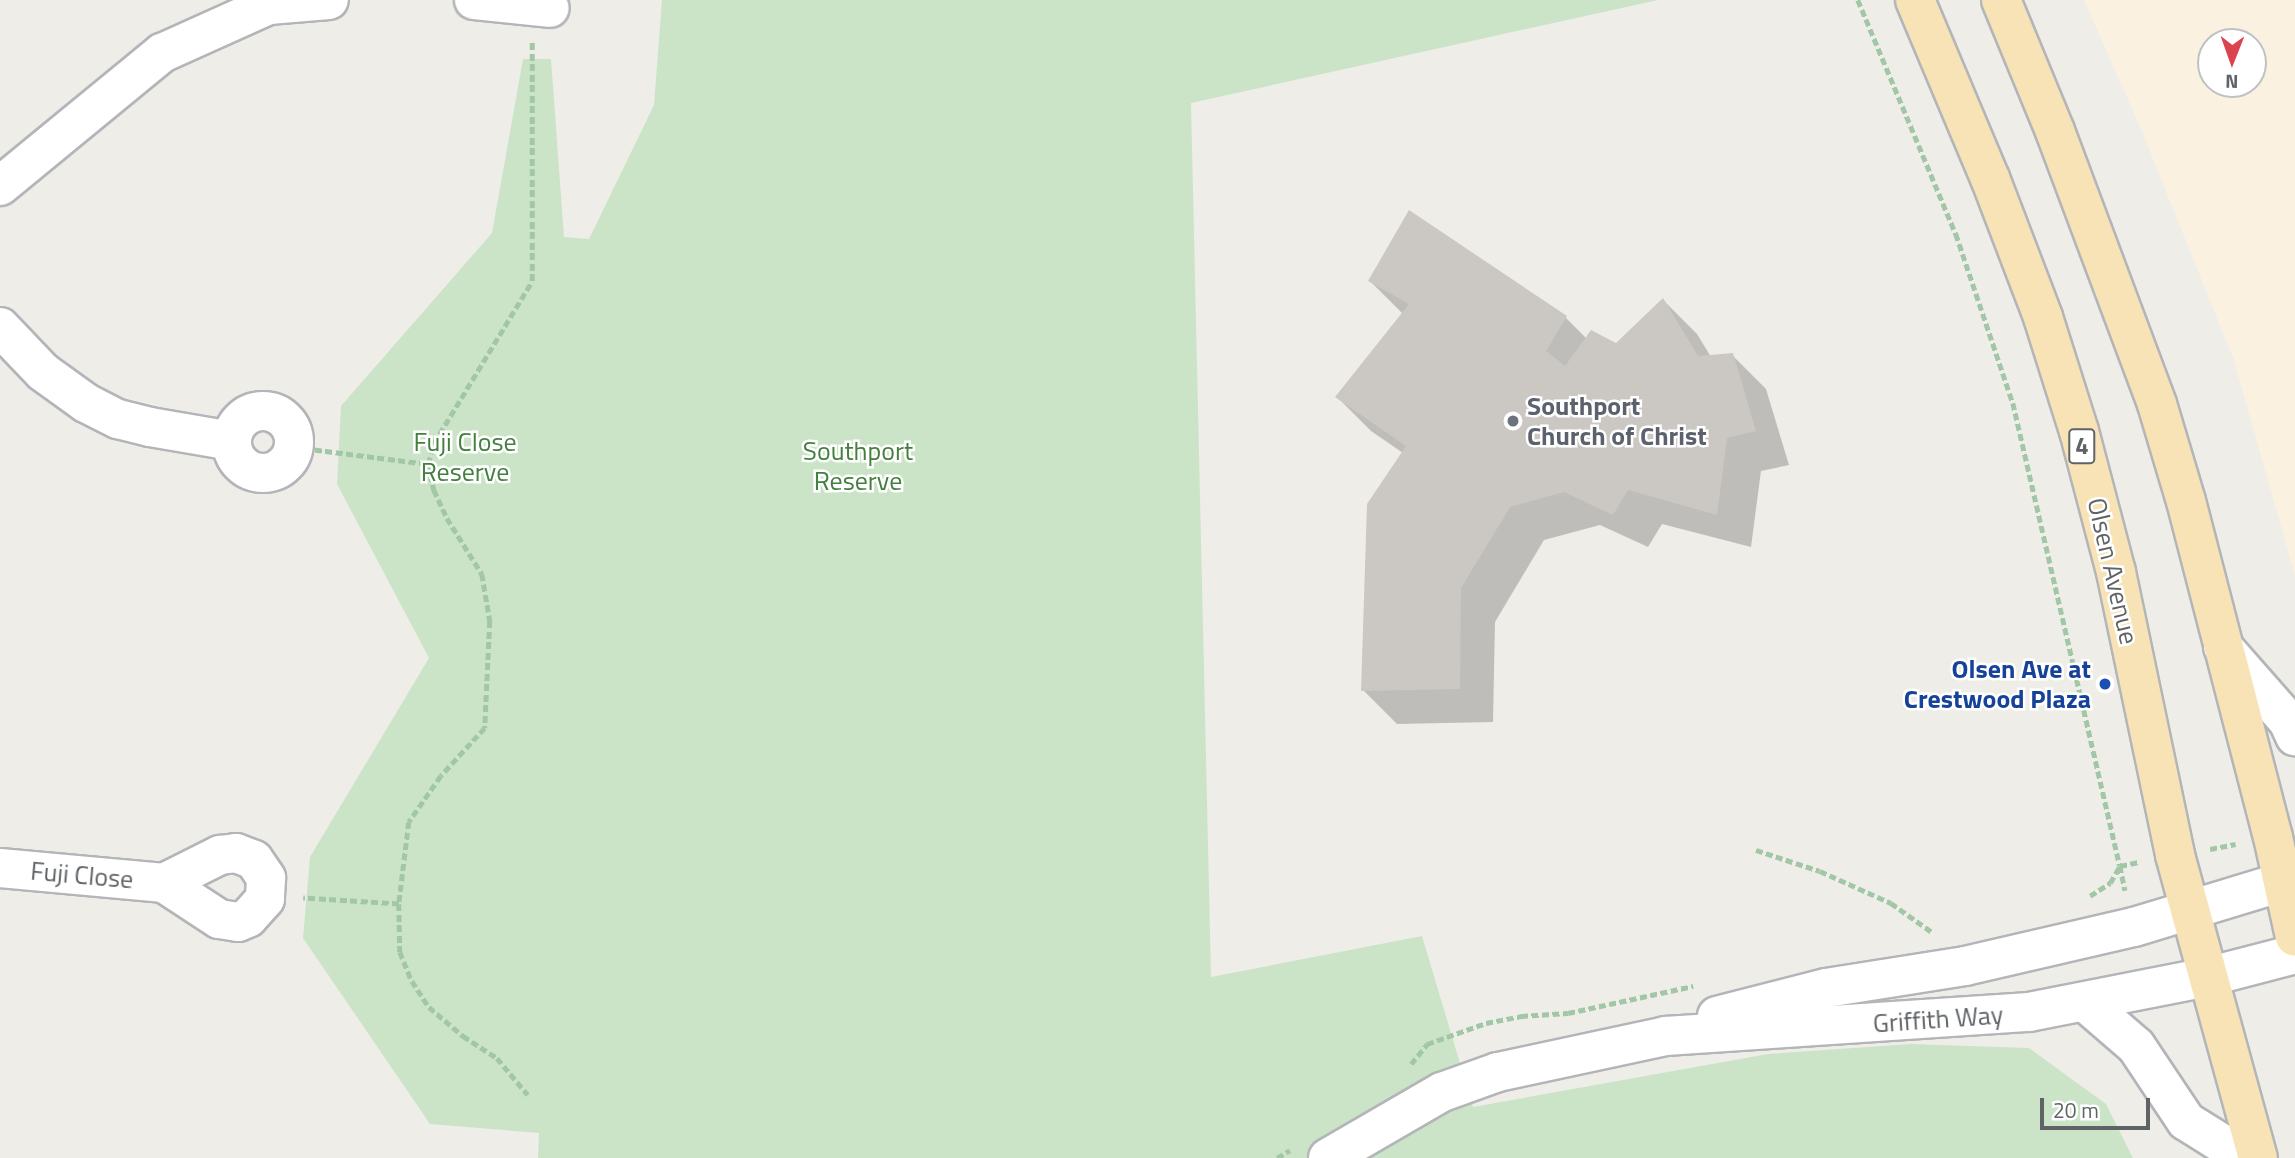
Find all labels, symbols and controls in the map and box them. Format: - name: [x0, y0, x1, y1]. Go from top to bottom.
- north arrow: [2197, 28, 2267, 98]
- text: N: [2225, 68, 2239, 97]
- place label: Southport Church of Christ: [1527, 390, 1707, 452]
- marker: Southport Church of Christ: [1505, 413, 1521, 429]
- park label: Fuji Close Reserve: [413, 426, 517, 488]
- road number: 4: [2068, 426, 2096, 466]
- park label: Southport Reserve: [803, 435, 913, 496]
- street label: Olsen Avenue: [2081, 495, 2145, 647]
- place label: Olsen Ave at Crestwood Plaza: [1904, 653, 2091, 714]
- marker: Olsen Ave at Crestwood Plaza: [2097, 676, 2113, 692]
- street label: Fuji Close: [29, 855, 135, 895]
- street label: Griffith Way: [1872, 999, 2004, 1039]
- scale bar: [2043, 1084, 2153, 1128]
- text: 20 m: [2053, 1094, 2099, 1126]

